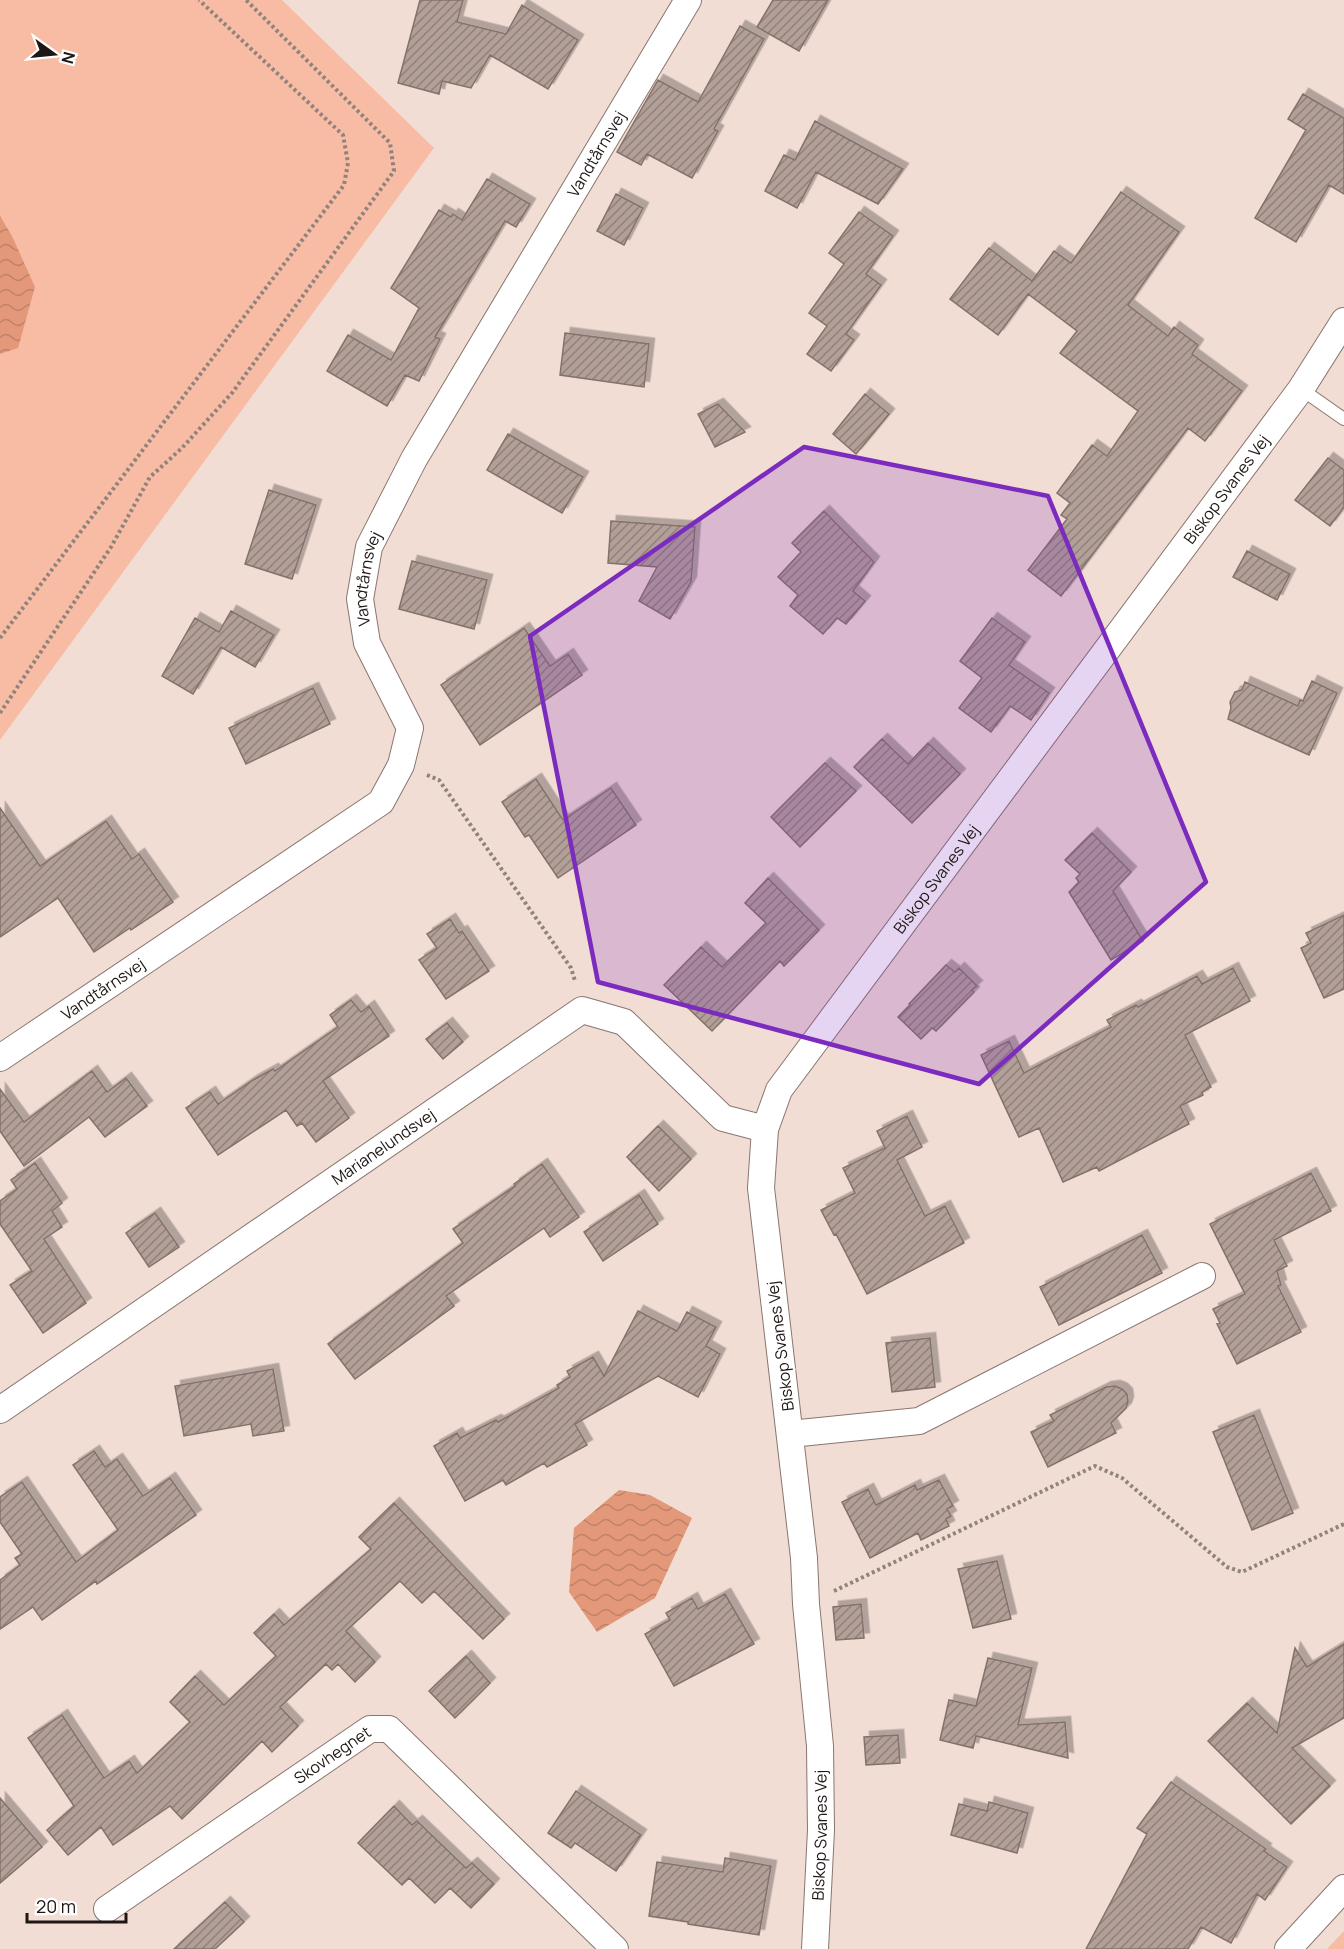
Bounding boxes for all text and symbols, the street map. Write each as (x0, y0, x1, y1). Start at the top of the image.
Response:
north arrow (24, 24, 84, 84)
text: N (56, 49, 81, 66)
street label: Vandtårnsvej (562, 107, 630, 201)
street label: Biskop Svanes Vej (1178, 430, 1274, 548)
street label: Vandtårnsvej (349, 527, 386, 628)
street label: Biskop Svanes Vej (888, 820, 984, 938)
street label: Vandtårnsvej (57, 953, 149, 1025)
street label: Marianelundsvej (327, 1103, 439, 1190)
street label: Biskop Svanes Vej (761, 1280, 799, 1412)
street label: Skovhegnet (290, 1721, 375, 1789)
street label: Biskop Svanes Vej (806, 1770, 832, 1901)
scale bar (27, 1886, 126, 1924)
text: 20 m (36, 1894, 76, 1918)

